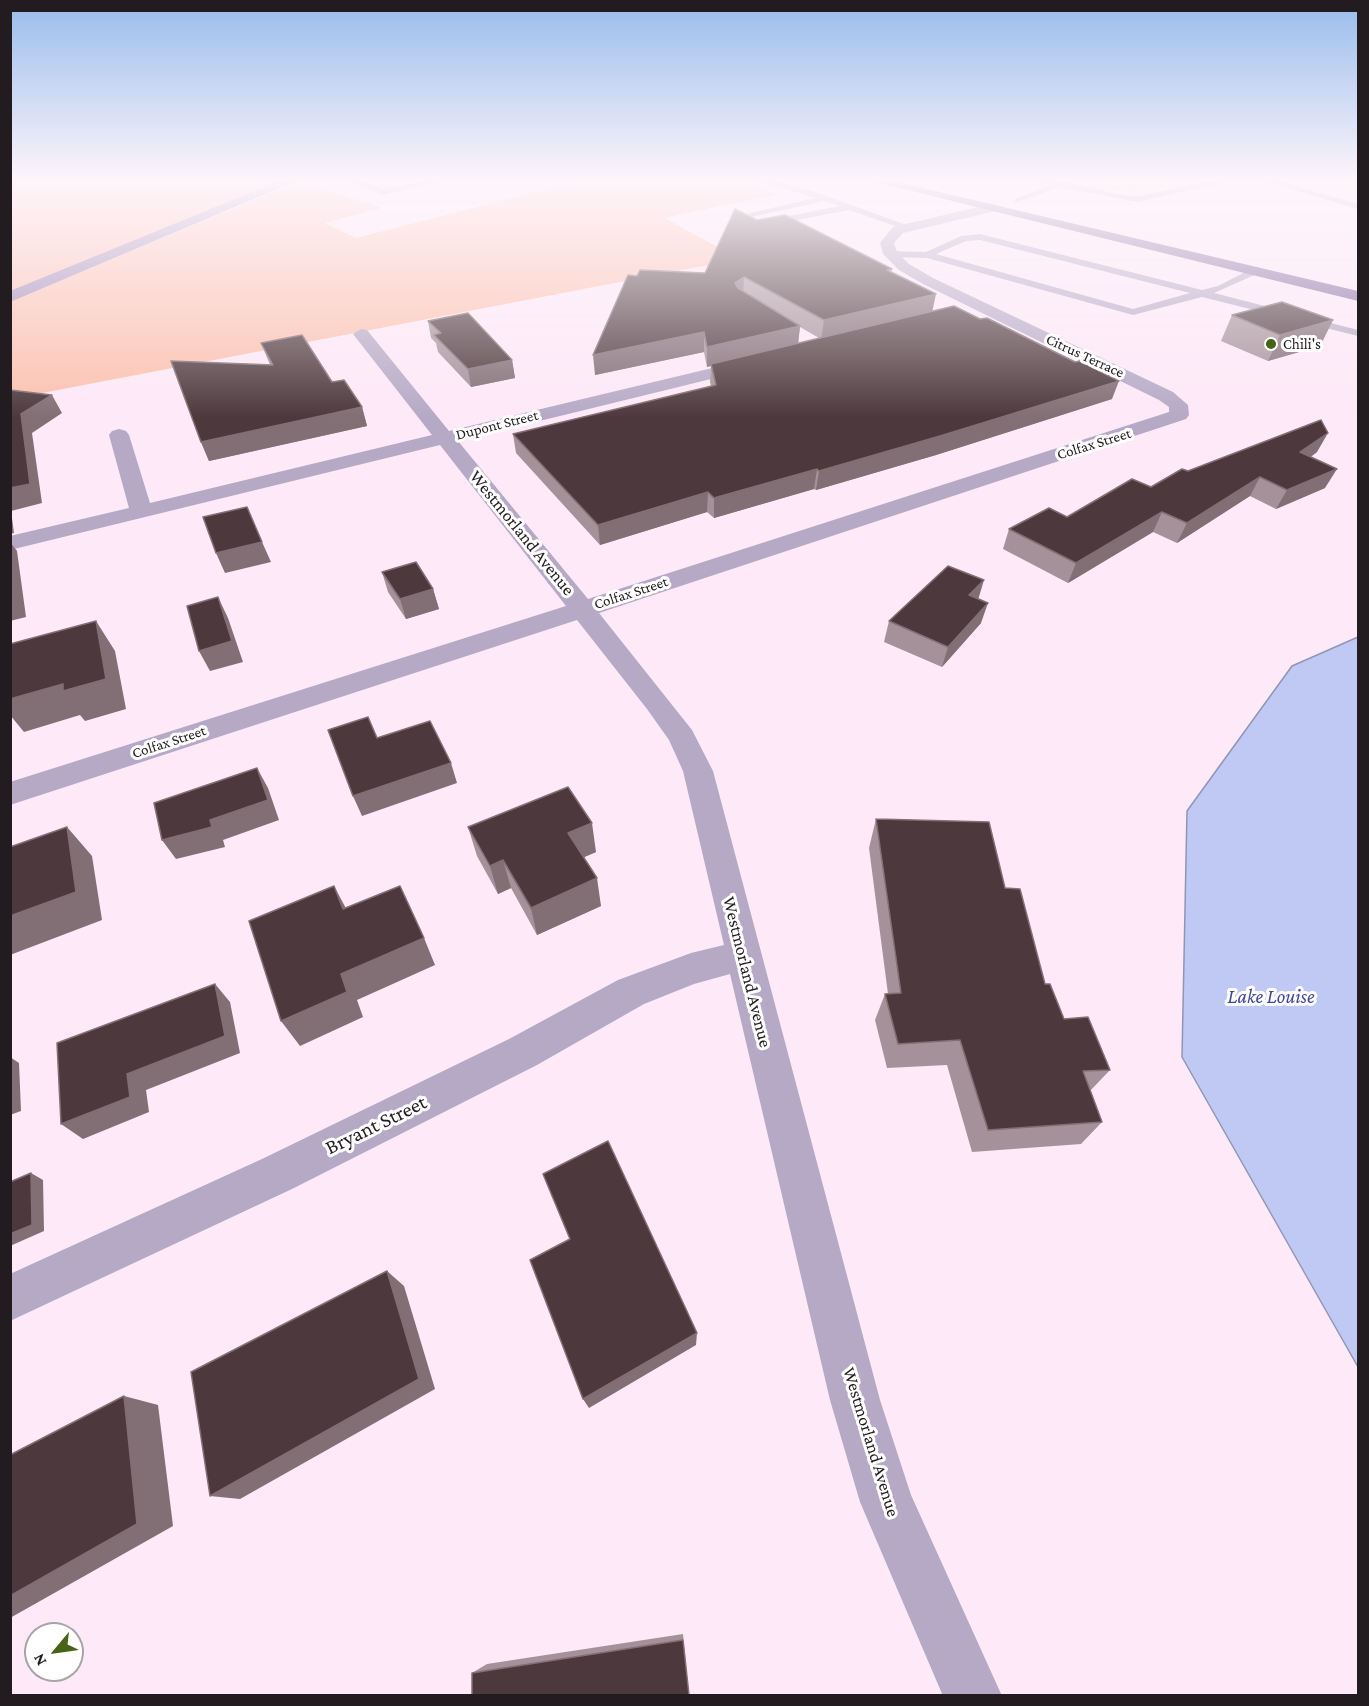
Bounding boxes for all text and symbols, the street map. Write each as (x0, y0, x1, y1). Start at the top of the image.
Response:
street label: Citrus Terrace (1043, 330, 1127, 382)
place label: Chili's (1283, 335, 1321, 353)
marker: Chili's (1264, 337, 1278, 351)
street label: Dupont Street (454, 406, 540, 444)
street label: Colfax Street (1055, 424, 1133, 464)
street label: Westmorland Avenue (465, 466, 579, 600)
street label: Colfax Street (592, 573, 670, 613)
street label: Colfax Street (130, 722, 208, 762)
street label: Westmorland Avenue (718, 894, 776, 1050)
water label: Lake Louise (1228, 985, 1314, 1009)
street label: Bryant Street (321, 1090, 431, 1160)
street label: Westmorland Avenue (838, 1365, 904, 1519)
north arrow (24, 1622, 84, 1682)
text: N (29, 1651, 50, 1669)

